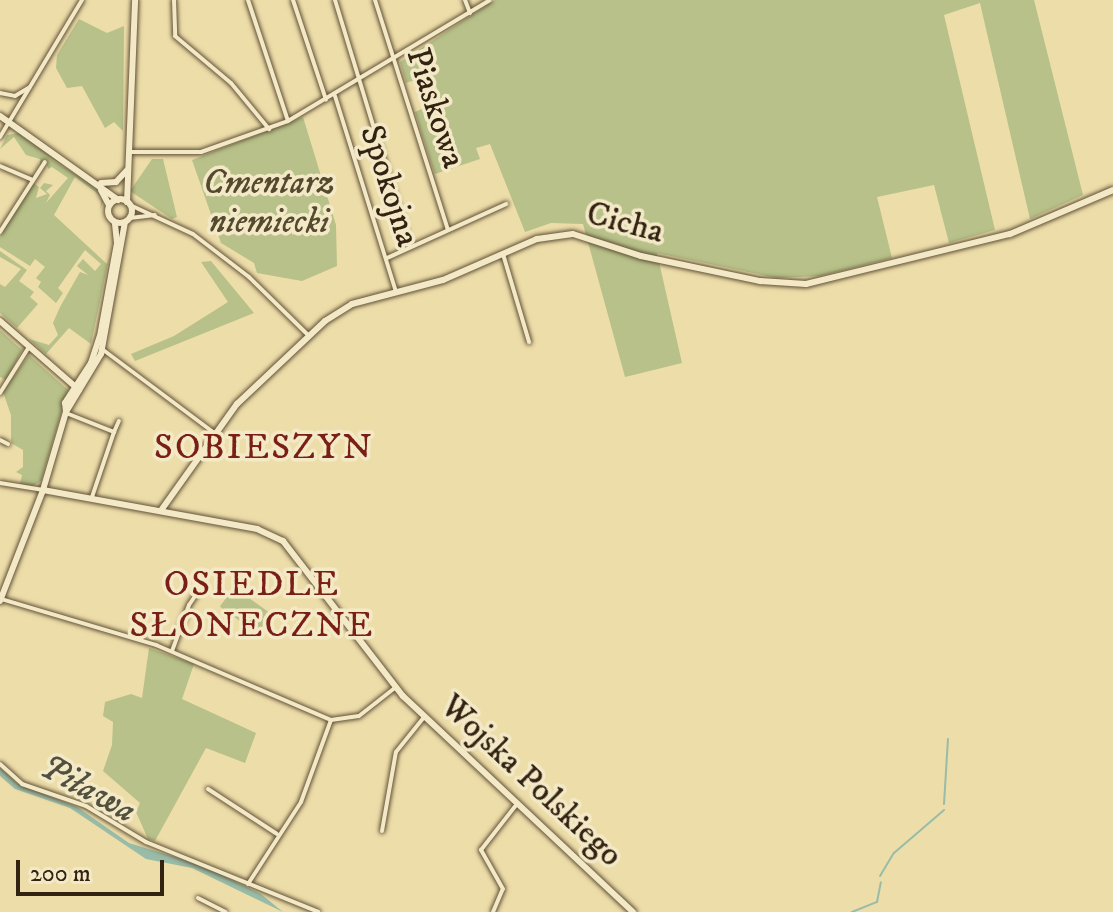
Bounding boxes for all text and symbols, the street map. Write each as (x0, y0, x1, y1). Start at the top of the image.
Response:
street label: Piaskowa (397, 43, 473, 173)
street label: Spokojna (350, 120, 428, 252)
park label: Cmentarz niemiecki (203, 163, 335, 242)
street label: Cicha (582, 193, 668, 253)
district label: SOBIESZYN (154, 426, 374, 470)
district label: OSIEDLE SŁONECZNE (129, 562, 375, 647)
street label: Wojska Polskiego (432, 686, 630, 876)
water label: Piława (32, 745, 144, 833)
scale bar (20, 844, 168, 894)
text: 200 m (30, 859, 91, 889)

